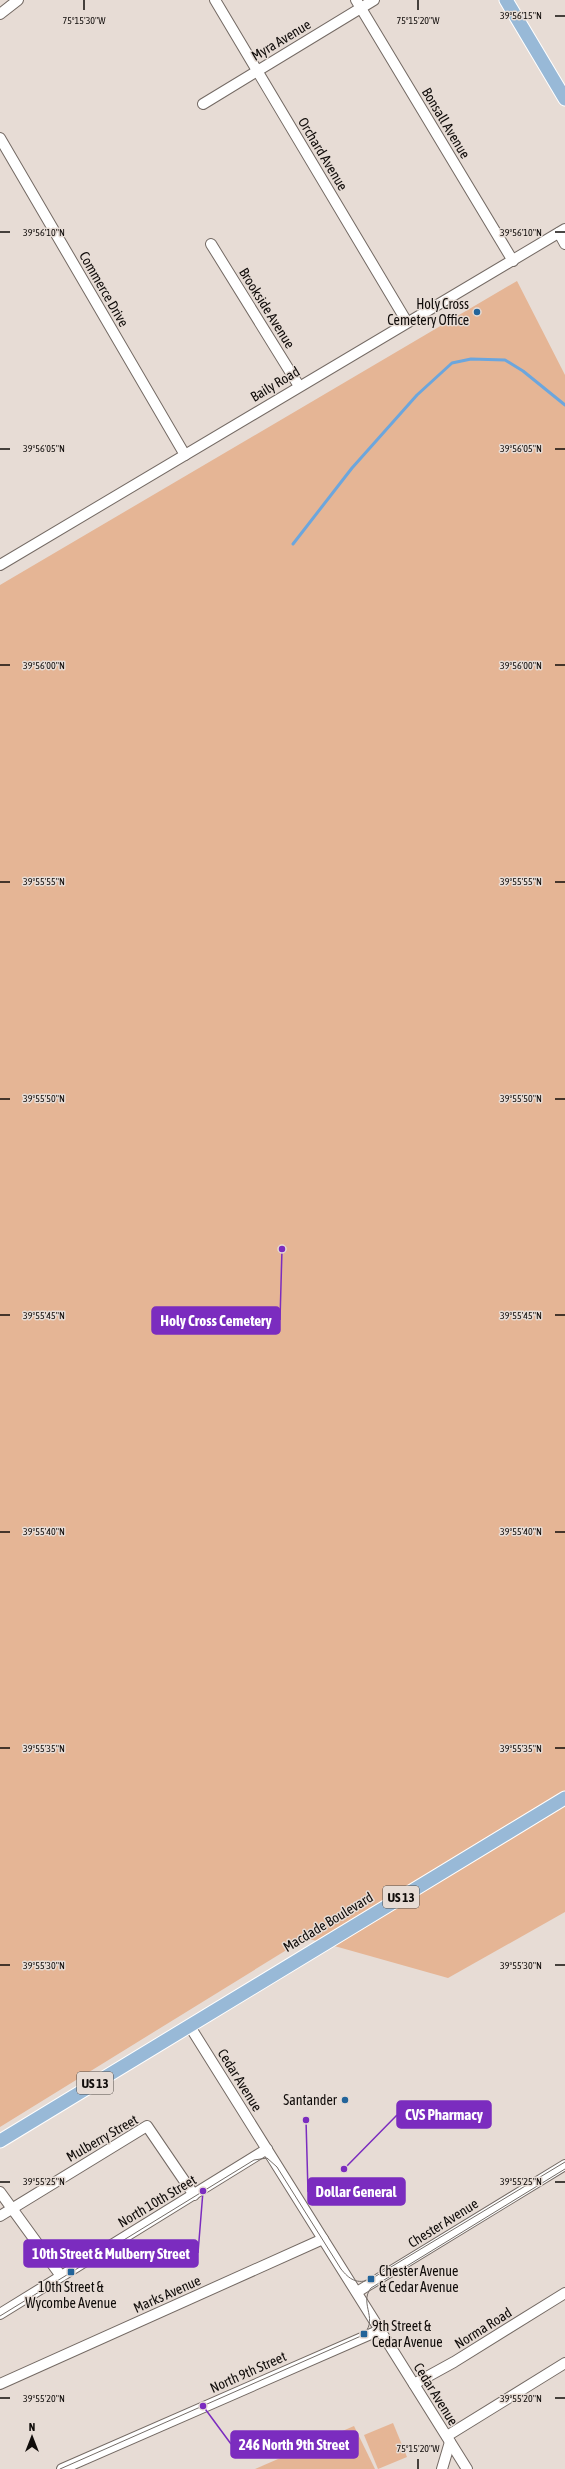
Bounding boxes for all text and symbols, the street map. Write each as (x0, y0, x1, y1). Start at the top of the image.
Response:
text: 39°56'15"N (500, 10, 542, 21)
text: 75°15'30"W (62, 15, 106, 26)
text: 75°15'20"W (396, 15, 440, 26)
street label: Myra Avenue (249, 16, 313, 64)
street label: Bonsall Avenue (419, 85, 473, 161)
street label: Orchard Avenue (295, 115, 351, 193)
text: 39°56'10"N (23, 227, 65, 238)
text: 39°56'10"N (500, 227, 542, 238)
street label: Commerce Drive (76, 249, 132, 329)
street label: Brookside Avenue (236, 265, 298, 351)
place label: Holy Cross Cemetery Office (387, 296, 469, 328)
marker: Holy Cross Cemetery Office (472, 307, 482, 317)
street label: Baily Road (248, 363, 302, 405)
text: 39°56'05"N (23, 443, 65, 454)
text: 39°56'05"N (500, 443, 542, 454)
text: 39°56'00"N (23, 660, 65, 671)
text: 39°56'00"N (500, 660, 542, 671)
text: 39°55'55"N (23, 876, 65, 887)
text: 39°55'55"N (500, 876, 542, 887)
text: 39°55'50"N (23, 1093, 65, 1104)
text: 39°55'50"N (500, 1093, 542, 1104)
callout: Holy Cross Cemetery (152, 1307, 280, 1334)
text: 39°55'45"N (23, 1310, 65, 1321)
text: 39°55'45"N (500, 1310, 542, 1321)
text: Holy Cross Cemetery (160, 1312, 273, 1329)
text: 39°55'40"N (23, 1526, 65, 1537)
text: 39°55'40"N (500, 1526, 542, 1537)
text: 39°55'35"N (23, 1743, 65, 1754)
text: 39°55'35"N (500, 1743, 542, 1754)
road number: US 13 (383, 1886, 419, 1908)
street label: Macdade Boulevard (280, 1889, 376, 1955)
text: 39°55'30"N (23, 1960, 65, 1971)
text: 39°55'30"N (500, 1960, 542, 1971)
street label: Cedar Avenue (215, 2046, 265, 2114)
road number: US 13 (77, 2072, 113, 2094)
place label: Santander (283, 2092, 338, 2108)
marker: Santander (340, 2095, 350, 2105)
callout: CVS Pharmacy (397, 2101, 491, 2128)
text: CVS Pharmacy (405, 2106, 484, 2123)
street label: Mulberry Street (64, 2111, 140, 2165)
street label: North 10th Street (115, 2171, 199, 2231)
text: 39°55'25"N (23, 2176, 65, 2187)
text: 39°55'25"N (500, 2176, 542, 2187)
callout: Dollar General (308, 2178, 405, 2205)
text: Dollar General (316, 2183, 397, 2200)
street label: Chester Avenue (405, 2195, 481, 2251)
callout: 10th Street & Mulberry Street (24, 2240, 198, 2267)
text: 10th Street & Mulberry Street (32, 2245, 191, 2262)
place label: Chester Avenue & Cedar Avenue (379, 2263, 459, 2295)
marker: 10th Street & Wycombe Avenue (66, 2267, 76, 2277)
street label: Marks Avenue (131, 2272, 203, 2316)
marker: Chester Avenue & Cedar Avenue (366, 2274, 376, 2284)
place label: 10th Street & Wycombe Avenue (25, 2279, 117, 2311)
street label: Norma Road (452, 2304, 514, 2352)
place label: 9th Street & Cedar Avenue (372, 2318, 443, 2350)
marker: 9th Street & Cedar Avenue (359, 2329, 369, 2339)
street label: North 9th Street (207, 2348, 289, 2396)
street label: Cedar Avenue (411, 2360, 461, 2428)
text: 39°55'20"N (23, 2393, 65, 2404)
text: 39°55'20"N (500, 2393, 542, 2404)
north arrow (12, 2417, 52, 2457)
text: N (29, 2421, 35, 2433)
callout: 246 North 9th Street (231, 2431, 358, 2458)
text: 246 North 9th Street (239, 2436, 350, 2453)
text: 75°15'20"W (396, 2443, 440, 2454)

